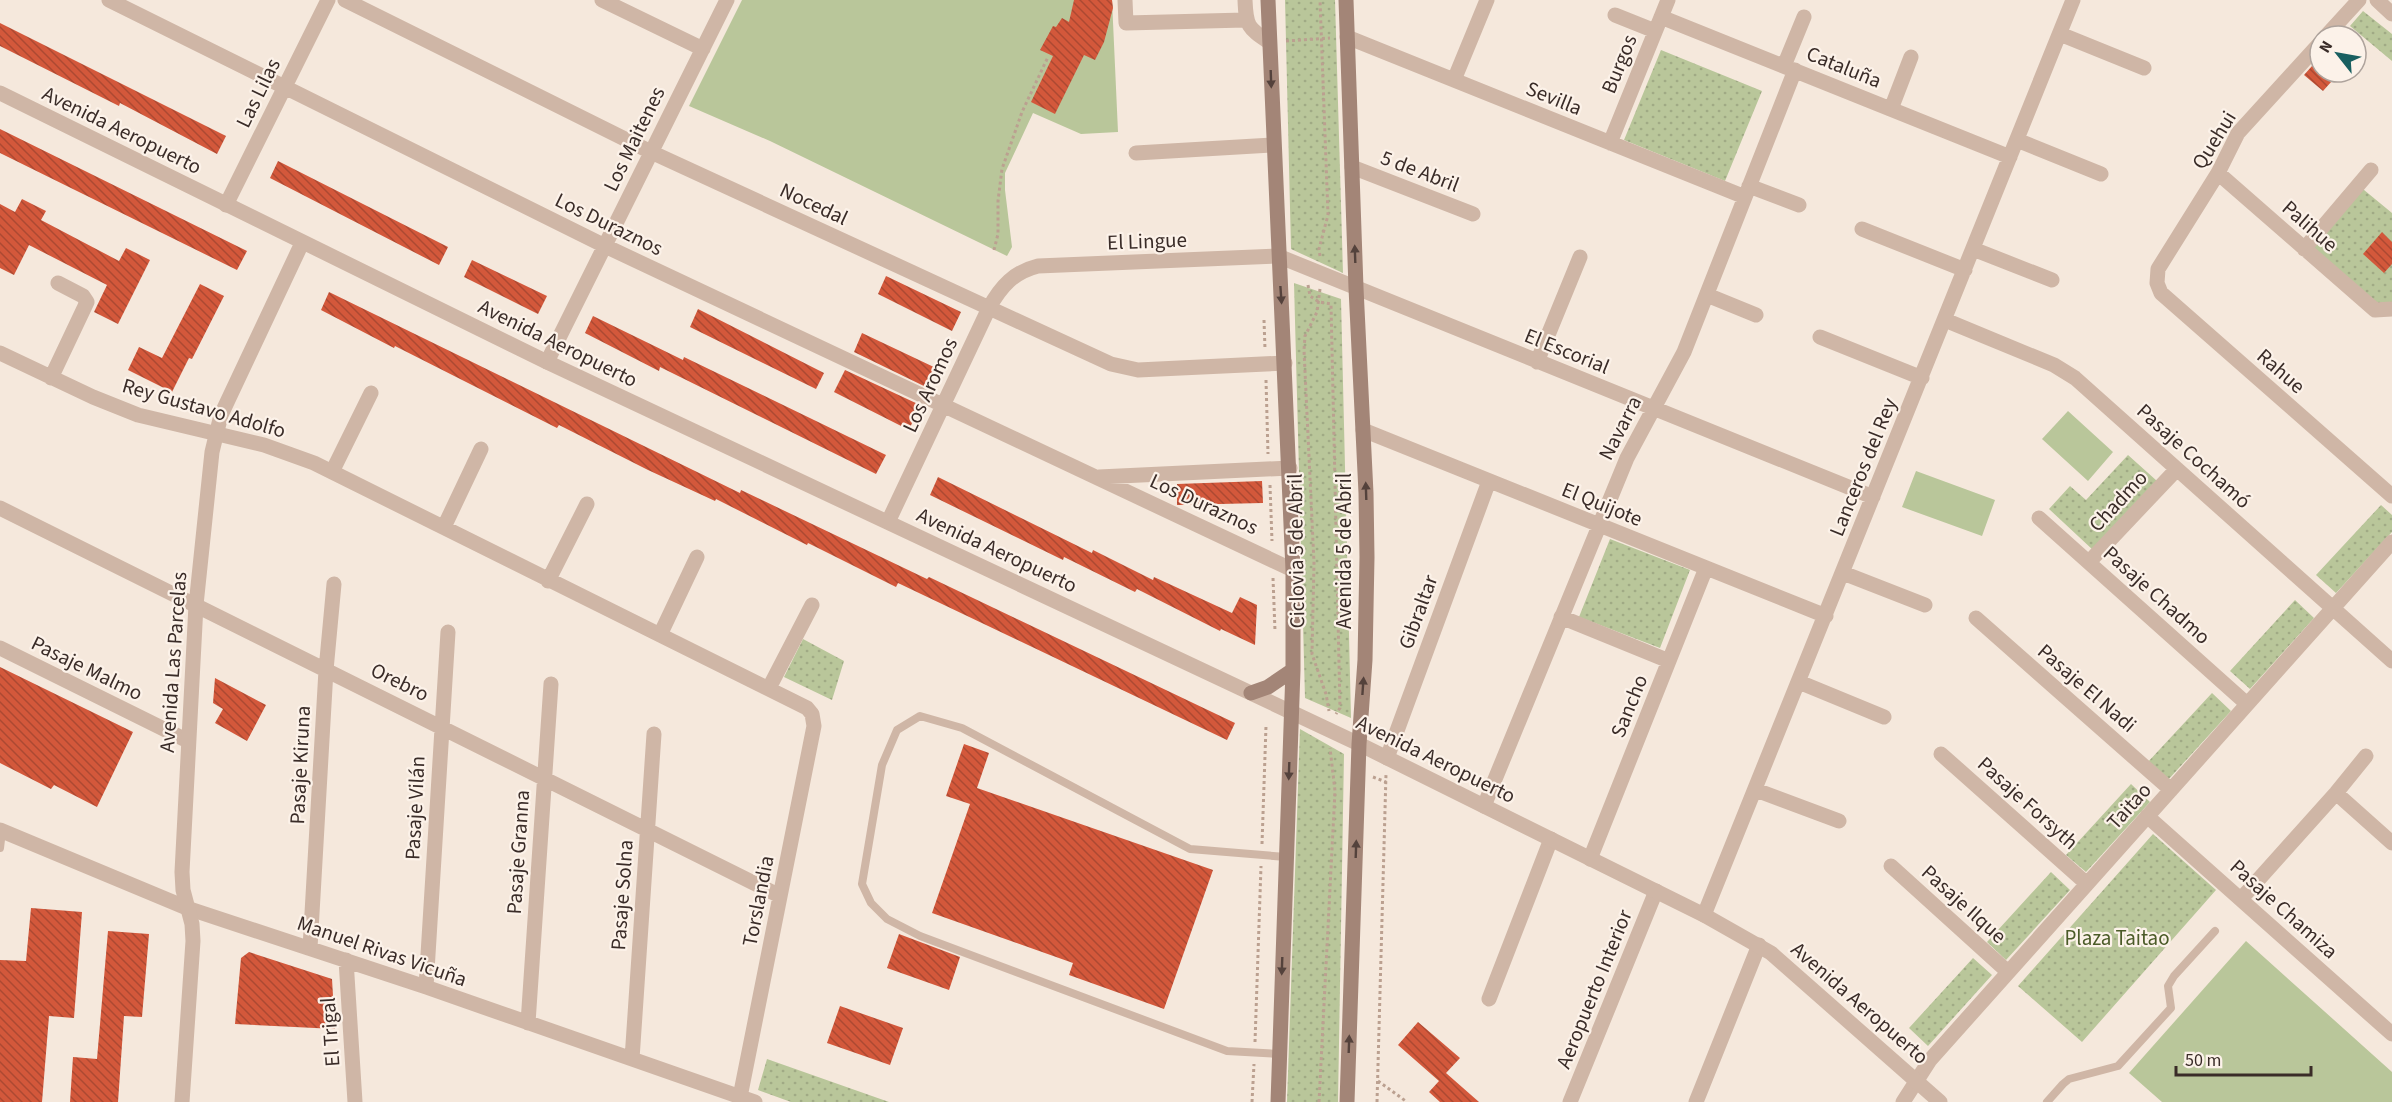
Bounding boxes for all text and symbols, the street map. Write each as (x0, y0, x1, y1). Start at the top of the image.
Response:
north arrow (2308, 24, 2368, 84)
street label: Burgos (1594, 30, 1644, 98)
text: N (2314, 37, 2338, 57)
street label: Cataluña (1802, 38, 1886, 96)
street label: Las Lilas (228, 53, 288, 133)
one-way arrow (1266, 70, 1275, 89)
street label: Sevilla (1521, 73, 1587, 123)
street label: Avenida Aeropuerto (37, 78, 207, 182)
street label: Los Maitenes (596, 81, 672, 196)
street label: Quehui (2184, 105, 2244, 175)
street label: 5 de Abril (1376, 142, 1464, 200)
street label: Nocedal (775, 175, 853, 233)
street label: Los Duraznos (550, 185, 668, 263)
street label: Palihue (2275, 193, 2345, 259)
street label: El Lingue (1107, 225, 1187, 257)
one-way arrow (1350, 245, 1359, 264)
one-way arrow (1276, 286, 1285, 305)
street label: Avenida Aeropuerto (473, 291, 643, 395)
street label: El Escorial (1520, 320, 1614, 382)
street label: Los Aromos (895, 332, 965, 437)
street label: Rahue (2250, 341, 2312, 401)
street label: Rey Gustavo Adolfo (119, 370, 289, 446)
street label: Navarra (1591, 391, 1649, 465)
street label: Lanceros del Rey (1822, 393, 1905, 541)
street label: Pasaje Cochamó (2130, 397, 2258, 515)
street label: Chadmo (2082, 464, 2154, 538)
street label: Los Duraznos (1145, 466, 1263, 542)
street label: Ciclovia 5 de Abril (1280, 473, 1312, 629)
street label: Avenida 5 de Abril (1329, 473, 1359, 629)
street label: El Quijote (1557, 474, 1647, 534)
one-way arrow (1361, 482, 1371, 501)
street label: Avenida Aeropuerto (912, 500, 1082, 600)
street label: Pasaje Chadmo (2097, 539, 2217, 651)
street label: Avenida Las Parcelas (152, 570, 194, 753)
street label: Gibraltar (1391, 570, 1446, 653)
street label: Pasaje Malmo (26, 628, 148, 708)
street label: Pasaje El Nadi (2031, 637, 2143, 739)
street label: Orebro (366, 655, 434, 709)
street label: Sancho (1603, 670, 1655, 742)
one-way arrow (1359, 676, 1368, 695)
street label: Pasaje Kiruna (282, 705, 318, 825)
street label: Avenida Aeropuerto (1351, 707, 1521, 811)
street label: Pasaje Forsyth (1971, 750, 2085, 856)
street label: Pasaje Vilán (397, 755, 433, 861)
one-way arrow (1285, 761, 1294, 780)
street label: Taitao (2100, 776, 2158, 836)
street label: Pasaje Granna (499, 789, 537, 915)
street label: Pasaje Solna (603, 839, 641, 951)
one-way arrow (1351, 839, 1360, 858)
street label: Pasaje Chamiza (2223, 852, 2345, 966)
street label: Torslandia (734, 853, 782, 949)
street label: Pasaje Ilque (1915, 858, 2013, 950)
street label: Aeropuerto Interior (1548, 904, 1640, 1073)
street label: Manuel Rivas Vicuña (293, 908, 471, 994)
park label: Plaza Taitao (2064, 923, 2170, 953)
street label: Avenida Aeropuerto (1785, 935, 1935, 1071)
one-way arrow (1277, 956, 1287, 975)
street label: El Trigal (313, 996, 347, 1068)
one-way arrow (1344, 1034, 1353, 1053)
scale bar (2176, 1039, 2311, 1077)
text: 50 m (2185, 1048, 2221, 1073)

